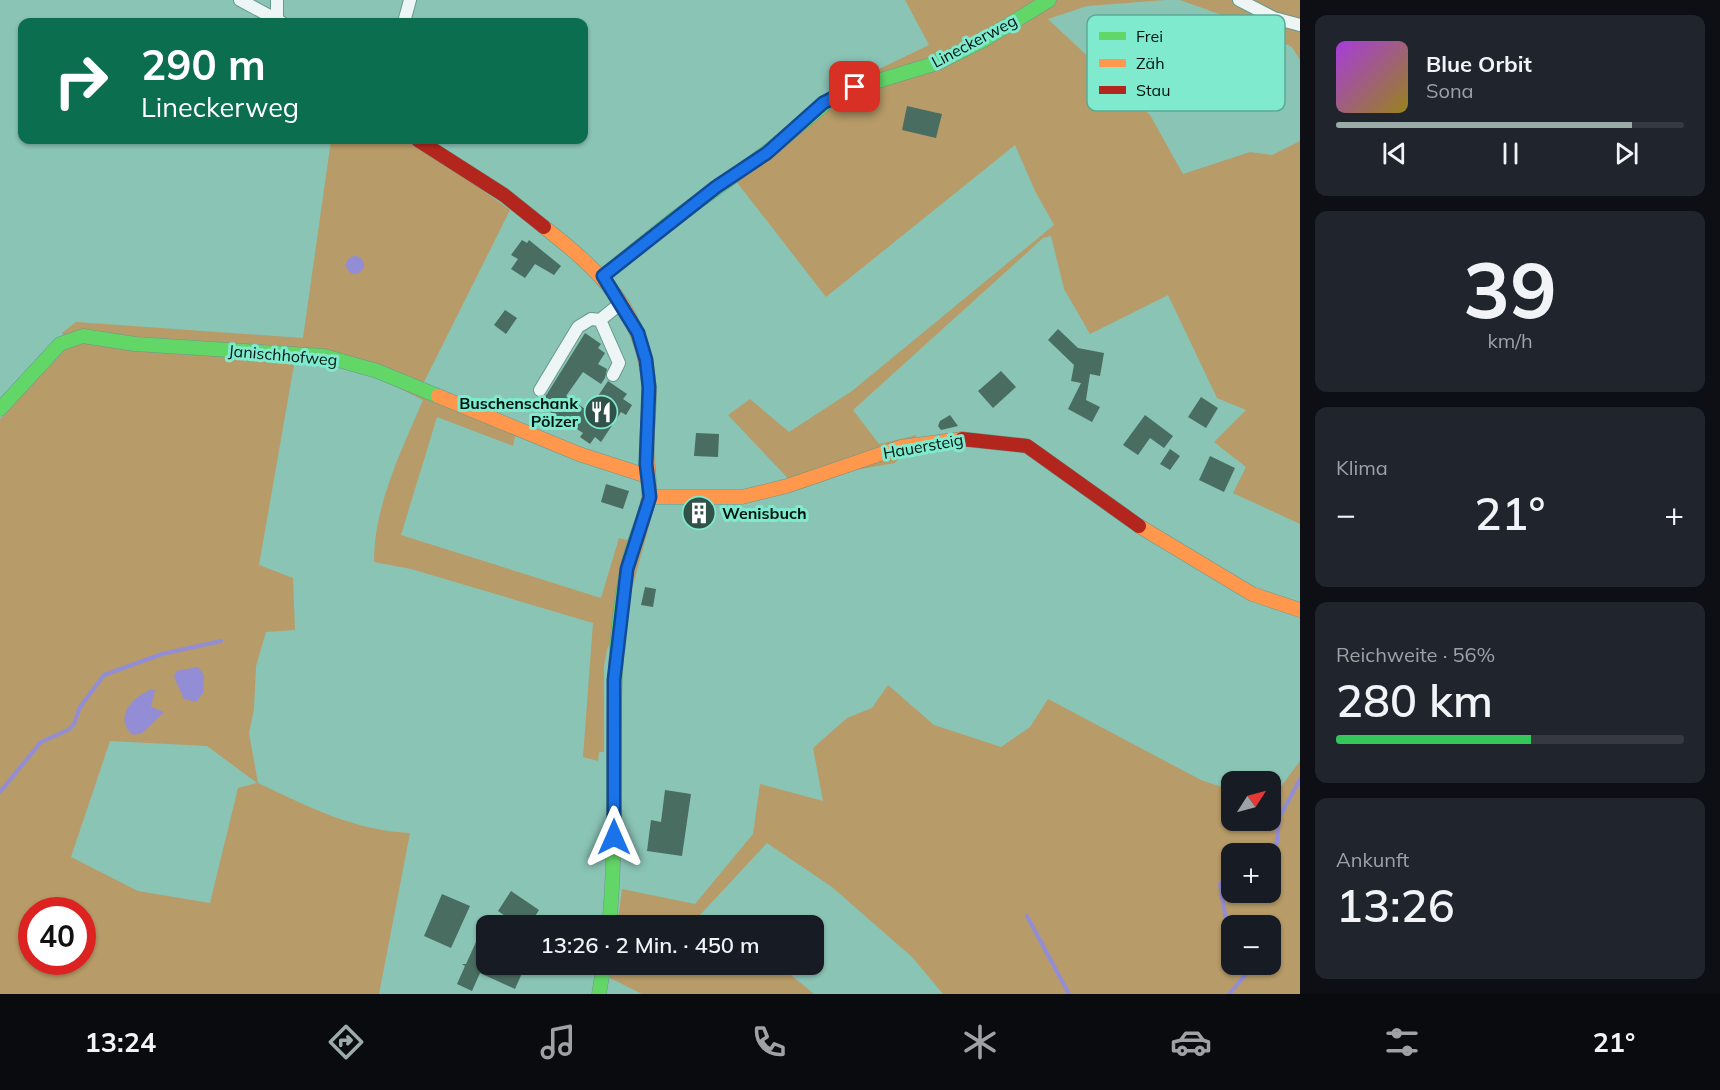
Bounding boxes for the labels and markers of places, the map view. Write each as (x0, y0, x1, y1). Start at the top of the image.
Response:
pin (829, 61, 880, 112)
place label: Buschenschank Pölzer (459, 393, 579, 431)
restaurant icon: Buschenschank Pölzer (583, 394, 619, 430)
building icon: Wenisbuch (681, 495, 717, 531)
place label: Wenisbuch (722, 503, 807, 523)

